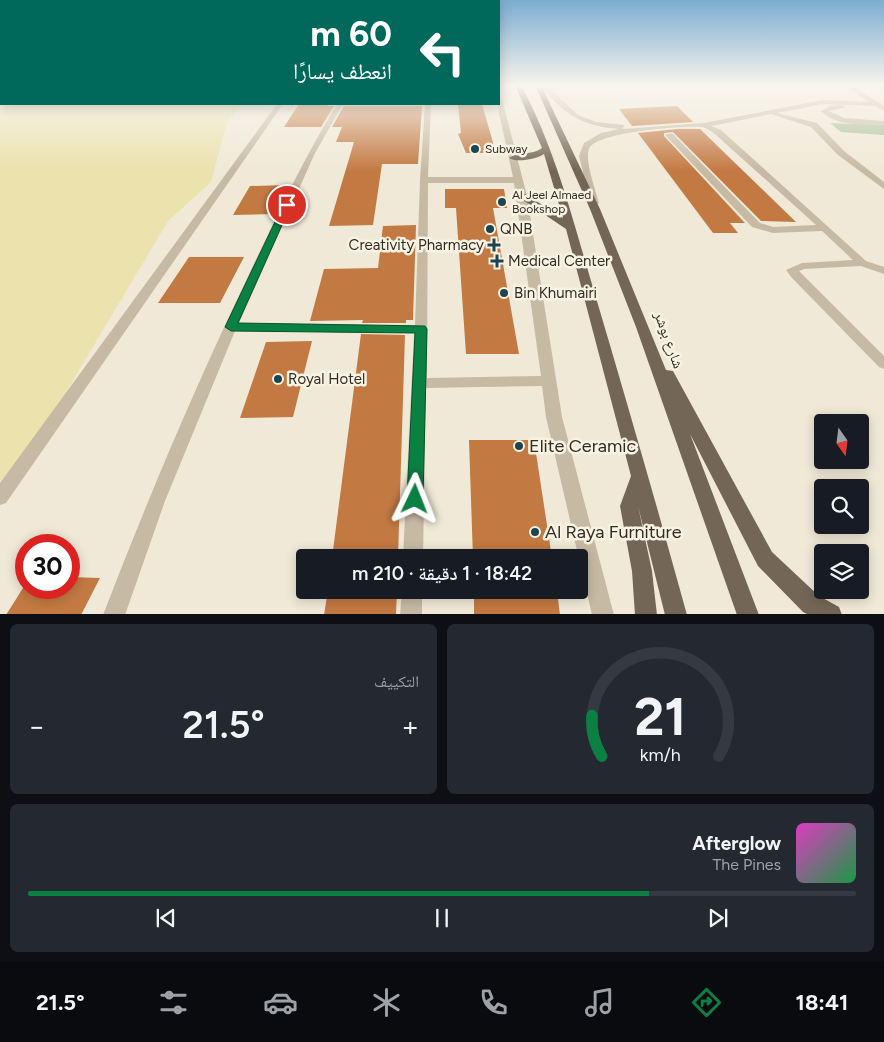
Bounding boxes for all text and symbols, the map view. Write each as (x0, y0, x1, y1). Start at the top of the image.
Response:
text: 60 m (310, 13, 392, 55)
icon: left (410, 20, 475, 85)
text: انعطف يسارًا (293, 58, 392, 85)
place label: Subway (485, 142, 528, 156)
marker: Subway (469, 143, 481, 155)
pin (266, 184, 308, 226)
place label: Al Jeel Almaed Bookshop (512, 188, 591, 216)
icon: arrive (273, 191, 301, 219)
marker: Al Jeel Almaed Bookshop (496, 196, 508, 208)
place label: QNB (500, 220, 532, 238)
marker: QNB (484, 223, 496, 235)
place label: Creativity Pharmacy (349, 236, 484, 254)
marker: Creativity Pharmacy (488, 239, 500, 251)
place label: Medical Center (508, 252, 610, 270)
marker: Medical Center (490, 254, 504, 268)
place label: Bin Khumairi (514, 284, 597, 302)
marker: Bin Khumairi (498, 287, 510, 299)
street label: شارع بوشر (649, 308, 688, 371)
place label: Royal Hotel (288, 370, 365, 388)
marker: Royal Hotel (272, 373, 284, 385)
north arrow (814, 414, 869, 469)
map controls (814, 414, 869, 599)
place label: Elite Ceramic (529, 435, 636, 457)
marker: Elite Ceramic (513, 440, 525, 452)
position arrow (388, 472, 440, 524)
button: search (814, 479, 869, 534)
place label: Al Raya Furniture (545, 521, 682, 543)
marker: Al Raya Furniture (529, 526, 541, 538)
speed limit sign: 30 (15, 534, 80, 599)
button: layers (814, 544, 869, 599)
text: 18:42 · 1 دقيقة · 210 m (352, 562, 532, 585)
text: التكييف (374, 672, 419, 691)
text: 21 (634, 686, 687, 748)
text: 21.5° (182, 702, 265, 748)
text: − (28, 709, 45, 743)
text: + (402, 709, 419, 743)
text: km/h (640, 744, 681, 765)
text: Afterglow (692, 832, 781, 855)
text: The Pines (712, 855, 781, 874)
icon: previous (152, 904, 180, 932)
icon: pause (428, 904, 456, 932)
icon: next (704, 904, 732, 932)
icon: filters (156, 985, 191, 1020)
icon: car (263, 985, 298, 1020)
icon: climate (369, 985, 404, 1020)
icon: phone (476, 985, 511, 1020)
icon: music (582, 985, 617, 1020)
icon: directions (689, 985, 724, 1020)
text: 21.5° (36, 989, 84, 1016)
text: 18:41 (796, 989, 848, 1016)

